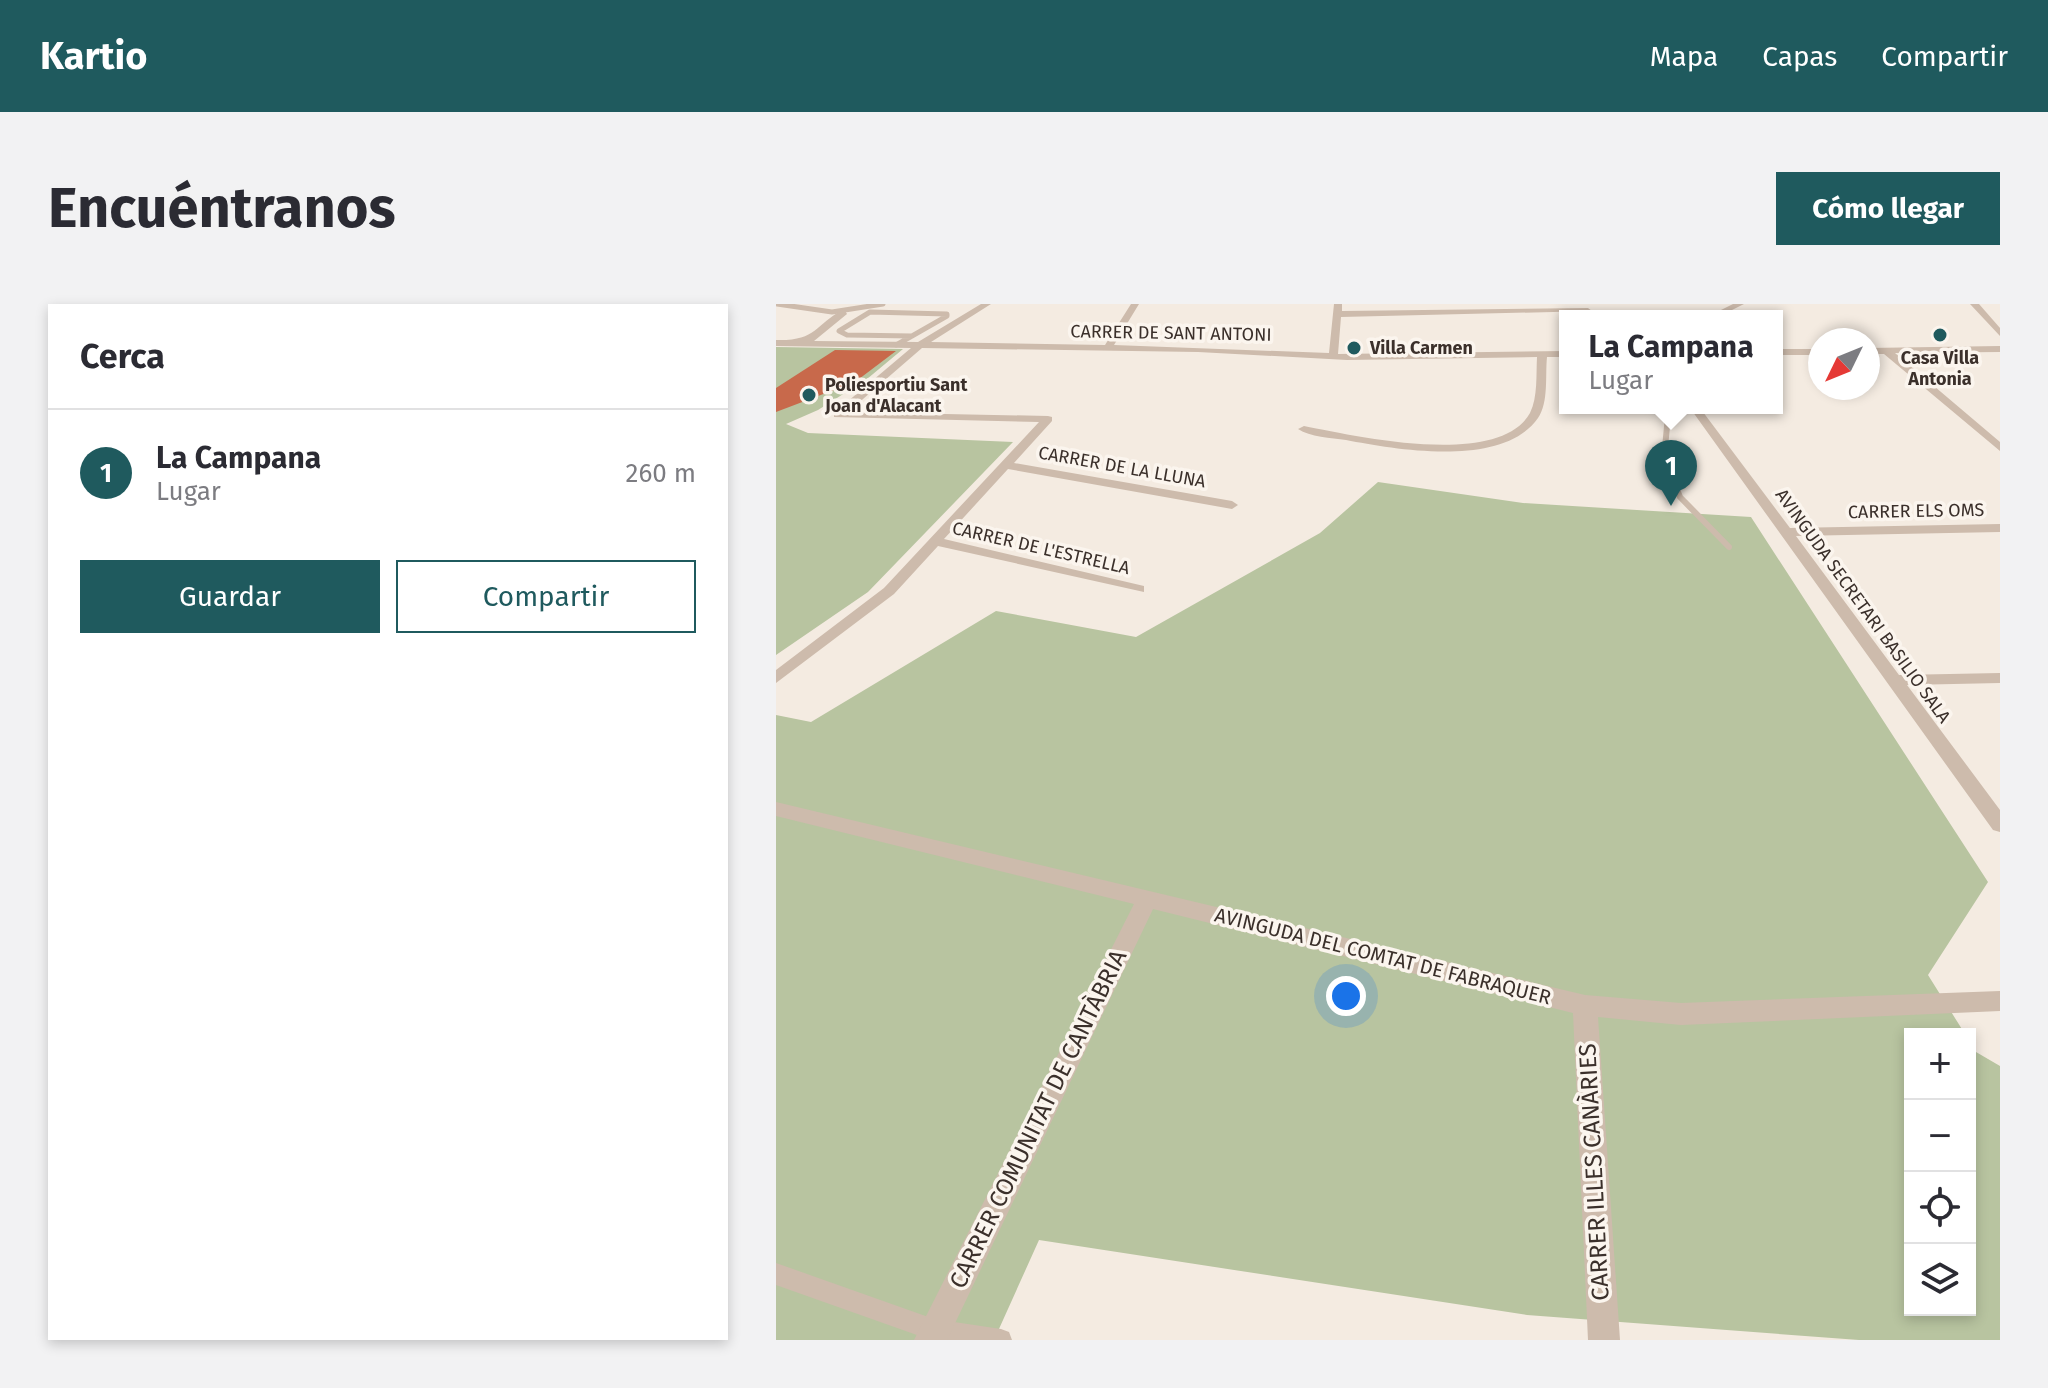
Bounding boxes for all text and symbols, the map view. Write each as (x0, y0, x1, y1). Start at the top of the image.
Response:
text: Kartio (40, 33, 147, 79)
text: Mapa (1650, 40, 1718, 73)
text: Capas (1762, 40, 1837, 73)
text: Compartir (1881, 40, 2008, 73)
button: Cómo llegar (1776, 172, 2000, 245)
text: Encuéntranos (48, 175, 396, 242)
popup (1559, 310, 1783, 414)
street label: CARRER DE SANT ANTONI (1070, 320, 1272, 346)
marker: Casa Villa Antonia (1931, 326, 1949, 344)
north arrow (1808, 328, 1880, 400)
text: La Campana (1588, 329, 1754, 365)
text: Cerca (80, 336, 165, 377)
place label: Villa Carmen (1369, 337, 1473, 359)
marker: Villa Carmen (1345, 339, 1363, 357)
place label: Casa Villa Antonia (1901, 347, 1979, 390)
text: Lugar (1588, 365, 1653, 396)
place label: Poliesportiu Sant Joan d'Alacant (824, 374, 968, 417)
marker: Poliesportiu Sant Joan d'Alacant (800, 386, 818, 404)
text: La Campana (156, 440, 321, 476)
pin: 1 (1645, 440, 1697, 506)
street label: CARRER DE LA LLUNA (1037, 441, 1208, 493)
text: 1 (100, 458, 112, 489)
text: 260 m (626, 458, 696, 489)
text: Lugar (156, 476, 221, 507)
street label: AVINGUDA SECRETARI BASILIO SALA (1771, 485, 1956, 728)
street label: CARRER ELS OMS (1848, 499, 1984, 523)
street label: CARRER DE L'ESTRELLA (950, 517, 1133, 579)
button: Guardar (80, 560, 380, 633)
button: Compartir (396, 560, 696, 633)
street label: AVINGUDA DEL COMTAT DE FABRAQUER (1212, 903, 1554, 1009)
street label: CARRER COMUNITAT DE CANTÀBRIA (943, 945, 1132, 1293)
your location (1326, 976, 1366, 1016)
map controls (1904, 1028, 1976, 1316)
button: + (1904, 1028, 1976, 1100)
street label: CARRER ILLES CANÀRIES (1572, 1043, 1615, 1301)
button: − (1904, 1100, 1976, 1172)
button: locate (1904, 1172, 1976, 1244)
button: layers (1904, 1244, 1976, 1316)

